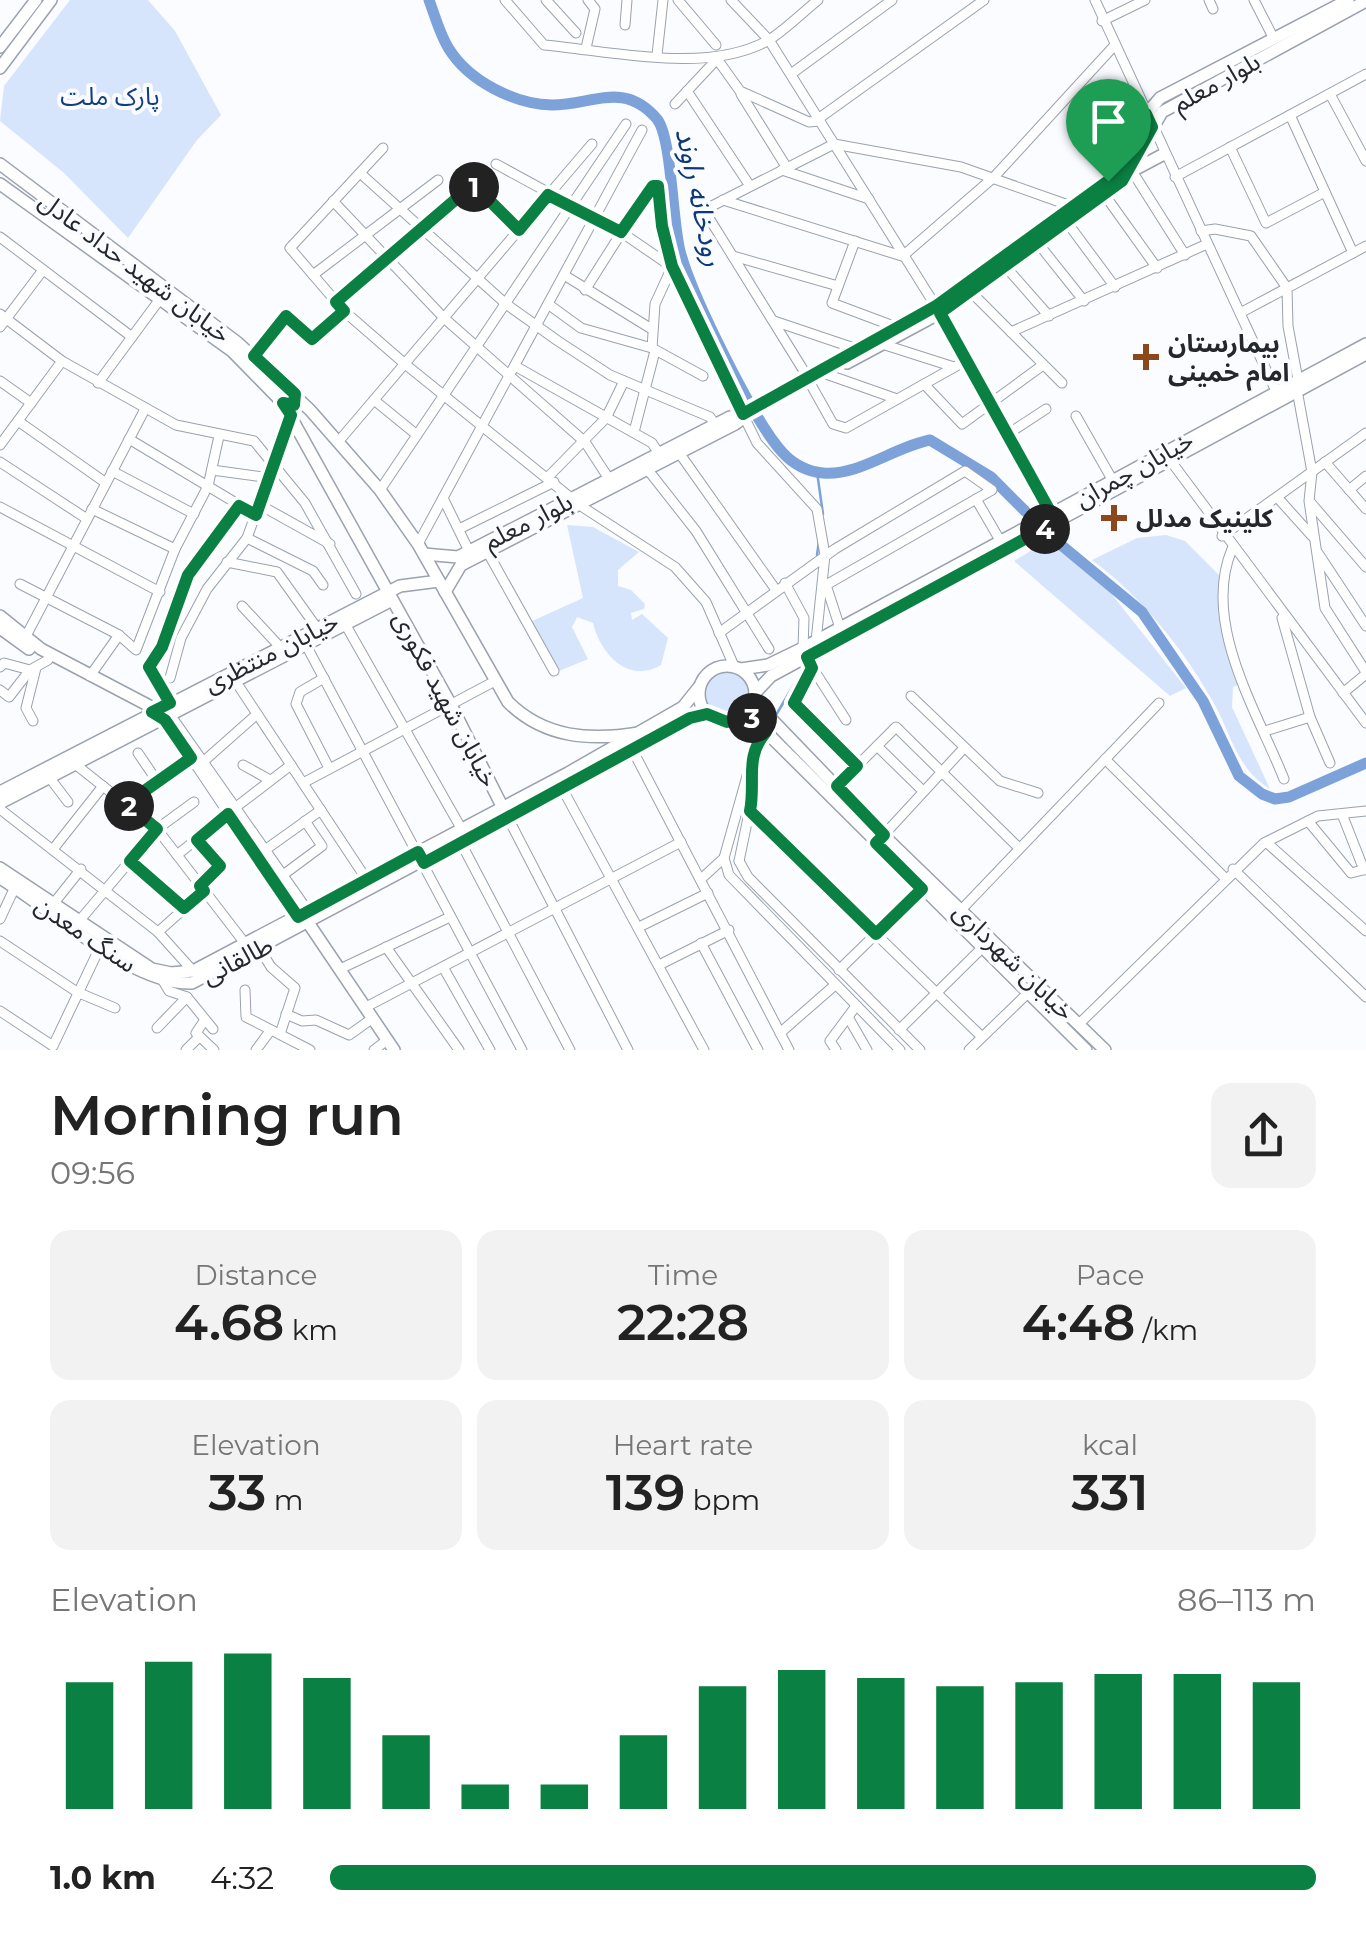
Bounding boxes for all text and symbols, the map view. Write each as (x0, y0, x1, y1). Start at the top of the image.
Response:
street label: بلوار معلم (1167, 46, 1267, 123)
pin (1066, 79, 1151, 182)
park label: پارک ملت (60, 81, 160, 112)
icon: arrive (1081, 94, 1136, 149)
water label: رودخانه راوند (669, 125, 731, 269)
pin: 1 (449, 162, 499, 212)
text: 1 (469, 170, 479, 204)
street label: خیابان شهید حداد عادل (33, 185, 237, 349)
place label: بیمارستان امام خمینی (1168, 328, 1289, 391)
marker: بیمارستان امام خمینی (1133, 344, 1159, 370)
street label: خیابان چمران (1070, 424, 1199, 515)
street label: بلوار معلم (479, 486, 580, 560)
place label: کلینیک مدلل (1136, 503, 1274, 533)
pin: 4 (1020, 504, 1070, 554)
marker: کلینیک مدلل (1101, 505, 1127, 531)
text: 4 (1035, 512, 1055, 546)
street label: خیابان منتظری (199, 605, 343, 699)
street label: خیابان شهید فکوری (387, 606, 505, 792)
pin: 3 (727, 693, 777, 743)
text: 3 (744, 701, 760, 735)
pin: 2 (104, 781, 154, 831)
text: 2 (121, 789, 137, 823)
street label: سنگ معدن (30, 889, 142, 979)
street label: خیابان شهرداری (947, 896, 1081, 1026)
street label: طالقانی (197, 930, 277, 990)
text: Morning run (50, 1082, 404, 1149)
button: share (1211, 1083, 1316, 1188)
text: 09:56 (50, 1153, 135, 1192)
text: Distance (194, 1258, 318, 1292)
text: Time (648, 1258, 718, 1292)
text: Pace (1076, 1258, 1144, 1292)
text: 4.68 (174, 1292, 284, 1353)
text: 22:28 (617, 1292, 749, 1353)
text: 4:48 (1022, 1292, 1135, 1353)
text: km (284, 1313, 338, 1347)
text: /km (1135, 1313, 1198, 1347)
text: Elevation (191, 1428, 321, 1462)
text: Heart rate (613, 1428, 753, 1462)
text: kcal (1082, 1428, 1138, 1462)
text: 33 (209, 1462, 266, 1523)
text: 139 (606, 1462, 685, 1523)
text: 331 (1072, 1462, 1149, 1523)
text: m (266, 1483, 304, 1517)
text: bpm (685, 1483, 760, 1517)
text: Elevation (50, 1580, 198, 1619)
text: 86–113 m (1177, 1580, 1316, 1619)
text: 1.0 km (50, 1858, 156, 1897)
text: 4:32 (210, 1858, 274, 1897)

